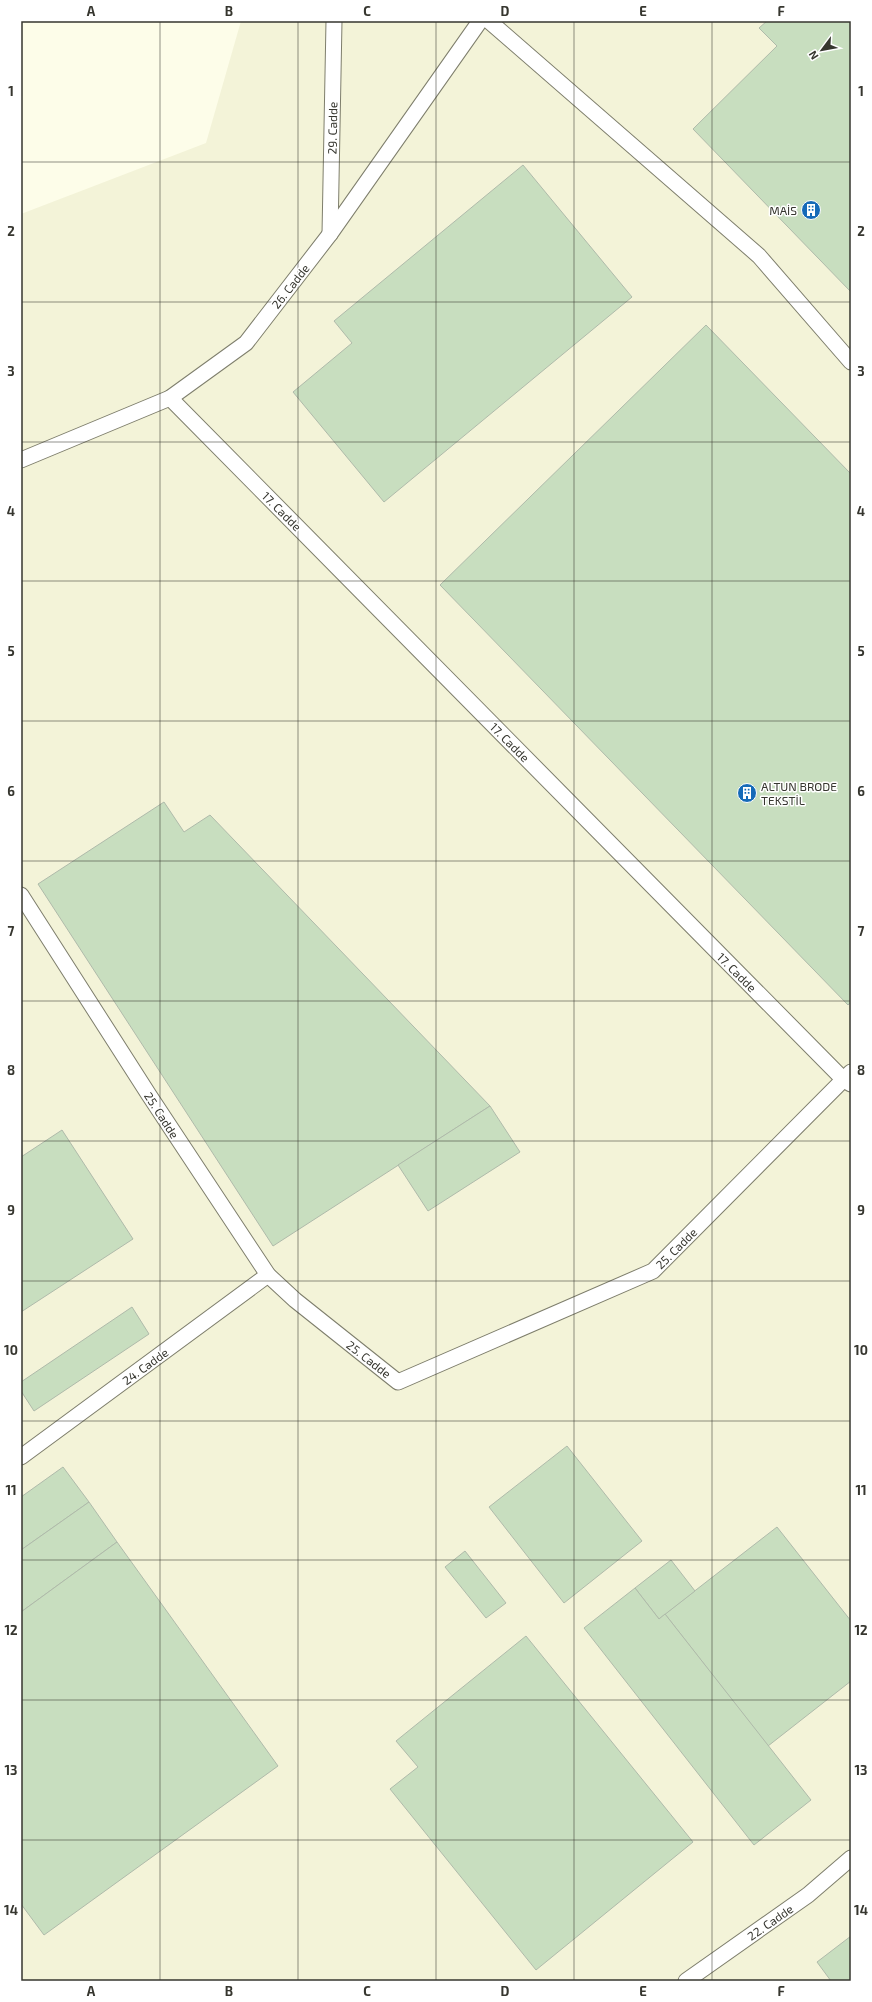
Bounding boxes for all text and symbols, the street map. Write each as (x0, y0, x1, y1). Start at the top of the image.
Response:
text: A (87, 3, 96, 19)
text: B (225, 3, 233, 19)
text: C (363, 3, 371, 19)
text: D (501, 3, 510, 19)
text: E (639, 3, 647, 19)
text: F (777, 3, 785, 19)
north arrow (802, 30, 842, 70)
text: N (805, 49, 821, 62)
text: 1 (8, 83, 14, 99)
text: 1 (858, 83, 864, 99)
street label: 29. Cadde (325, 102, 339, 154)
building icon: MAİS (800, 199, 822, 221)
place label: MAİS (769, 203, 797, 217)
text: 2 (7, 223, 15, 239)
text: 2 (857, 223, 865, 239)
street label: 26. Cadde (268, 261, 312, 311)
text: 3 (7, 363, 15, 379)
text: 3 (857, 363, 865, 379)
street label: 17. Cadde (260, 489, 304, 533)
text: 4 (7, 503, 15, 519)
text: 4 (857, 503, 865, 519)
text: 5 (7, 643, 15, 659)
text: 5 (857, 643, 865, 659)
street label: 17. Cadde (488, 720, 532, 764)
place label: ALTUN BRODE TEKSTİL (761, 779, 837, 807)
building icon: ALTUN BRODE TEKSTİL (736, 782, 758, 804)
text: 6 (7, 783, 15, 799)
text: 6 (857, 783, 865, 799)
text: 7 (8, 923, 15, 939)
text: 7 (858, 923, 865, 939)
street label: 17. Cadde (715, 950, 759, 994)
text: 8 (7, 1062, 15, 1078)
text: 8 (857, 1062, 865, 1078)
street label: 25. Cadde (142, 1089, 182, 1141)
text: 9 (7, 1202, 15, 1218)
text: 9 (857, 1202, 865, 1218)
street label: 25. Cadde (653, 1225, 699, 1271)
street label: 25. Cadde (344, 1337, 394, 1381)
text: 10 (4, 1342, 18, 1358)
text: 10 (854, 1342, 868, 1358)
street label: 24. Cadde (119, 1345, 171, 1387)
text: 11 (5, 1482, 17, 1498)
text: 11 (855, 1482, 867, 1498)
text: 12 (4, 1622, 18, 1638)
text: 12 (854, 1622, 868, 1638)
text: 13 (5, 1762, 18, 1778)
text: 13 (855, 1762, 868, 1778)
street label: 22. Cadde (744, 1901, 796, 1943)
text: 14 (4, 1902, 18, 1918)
text: 14 (854, 1902, 868, 1918)
text: A (87, 1983, 96, 1999)
text: B (225, 1983, 233, 1999)
text: C (363, 1983, 371, 1999)
text: D (501, 1983, 510, 1999)
text: E (639, 1983, 647, 1999)
text: F (777, 1983, 785, 1999)

